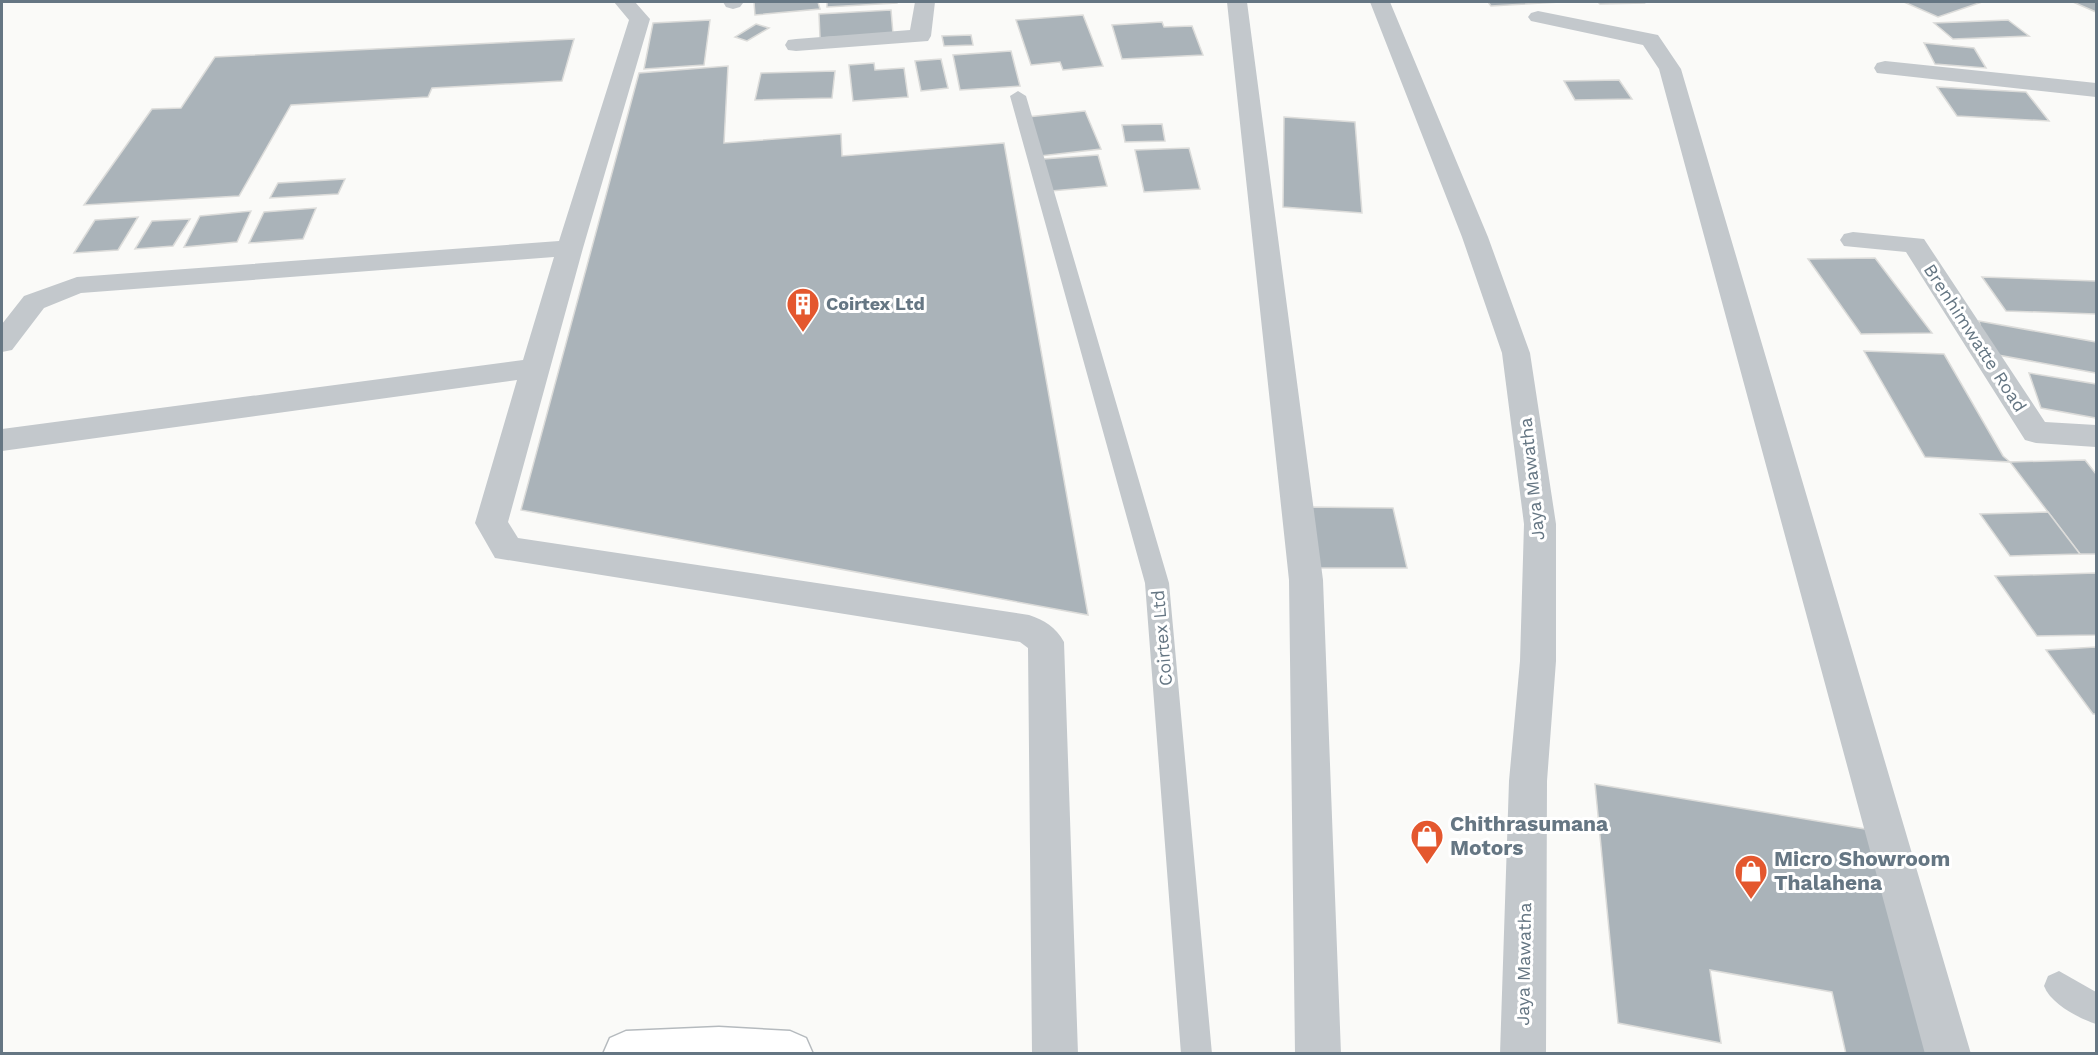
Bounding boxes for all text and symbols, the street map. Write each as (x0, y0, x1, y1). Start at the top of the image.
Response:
street label: Brenhimwatte Road (1920, 260, 2031, 416)
building icon: Coirtex Ltd (785, 286, 821, 333)
place label: Coirtex Ltd (826, 293, 925, 314)
street label: Jaya Mawatha (1515, 417, 1548, 541)
street label: Coirtex Ltd (1147, 589, 1176, 687)
place label: Chithrasumana Motors (1450, 811, 1609, 860)
shop icon: Chithrasumana Motors (1409, 818, 1445, 865)
place label: Micro Showroom Thalahena (1774, 846, 1950, 895)
shop icon: Micro Showroom Thalahena (1733, 853, 1769, 900)
street label: Jaya Mawatha (1512, 902, 1535, 1026)

